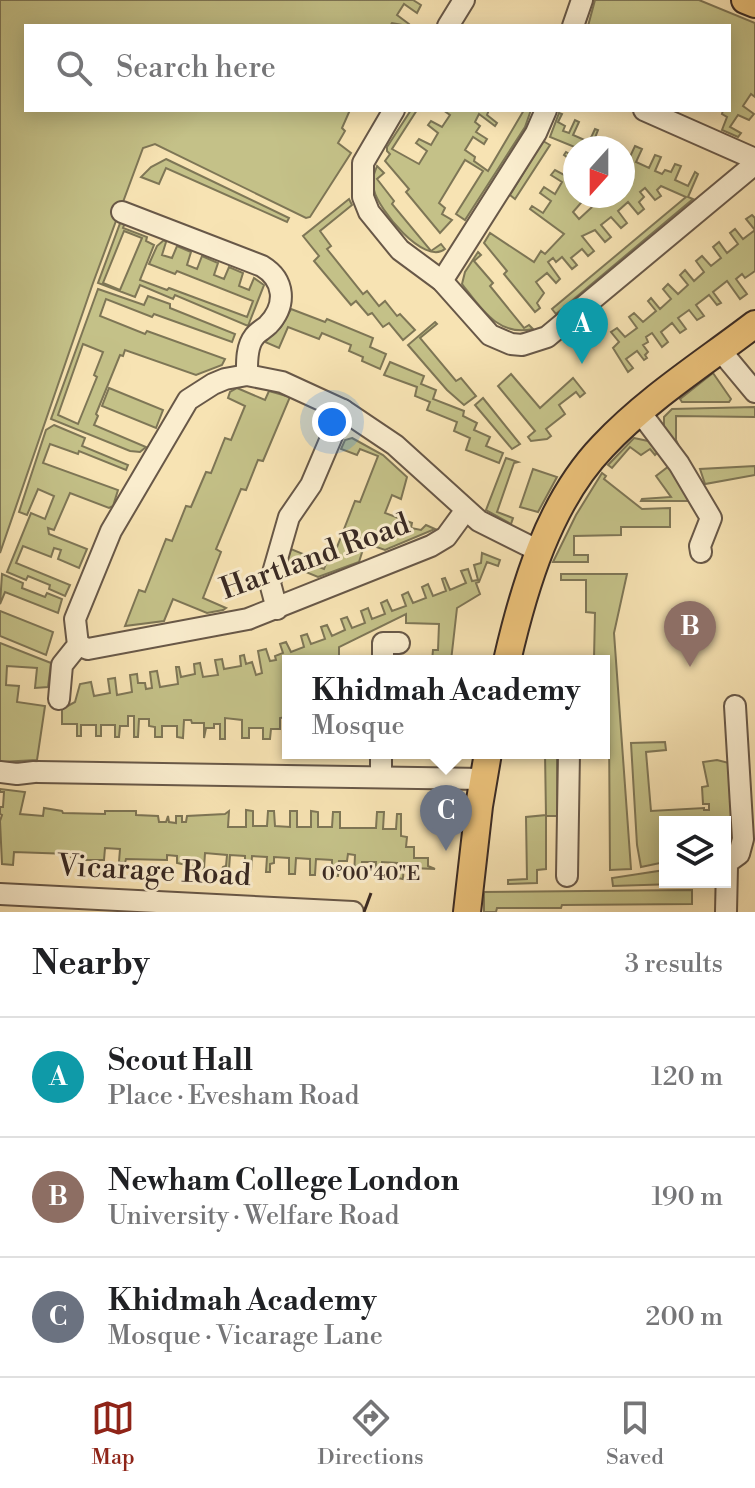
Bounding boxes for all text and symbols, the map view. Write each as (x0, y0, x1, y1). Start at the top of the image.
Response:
search box (24, 24, 731, 112)
icon: search (52, 46, 96, 90)
text: Search here (116, 49, 276, 87)
north arrow (563, 136, 635, 208)
pin: A (556, 298, 608, 364)
your location (312, 402, 352, 442)
street label: Hartland Road (215, 505, 415, 609)
pin: B (664, 601, 716, 667)
popup (282, 655, 610, 759)
text: Khidmah Academy (312, 672, 580, 710)
text: Mosque (312, 710, 405, 742)
pin: C (420, 785, 472, 851)
map controls (659, 816, 731, 888)
button: layers (659, 816, 731, 888)
street label: Vicarage Road (55, 847, 252, 895)
text: 0°00'40"E (322, 862, 420, 887)
text: Nearby (32, 943, 150, 985)
text: 3 results (625, 948, 723, 980)
text: Scout Hall (108, 1042, 253, 1080)
text: A (49, 1061, 67, 1093)
text: 120 m (651, 1061, 723, 1093)
text: Place · Evesham Road (108, 1080, 359, 1112)
text: Newham College London (108, 1162, 459, 1200)
text: B (48, 1181, 68, 1213)
text: 190 m (652, 1181, 723, 1213)
text: University · Welfare Road (108, 1200, 399, 1232)
text: Khidmah Academy (108, 1282, 376, 1320)
text: C (49, 1301, 67, 1333)
text: 200 m (646, 1301, 723, 1333)
text: Mosque · Vicarage Lane (108, 1320, 383, 1352)
tab: Map (91, 1396, 135, 1471)
tab: Directions (318, 1396, 424, 1471)
tab: Saved (606, 1396, 664, 1471)

